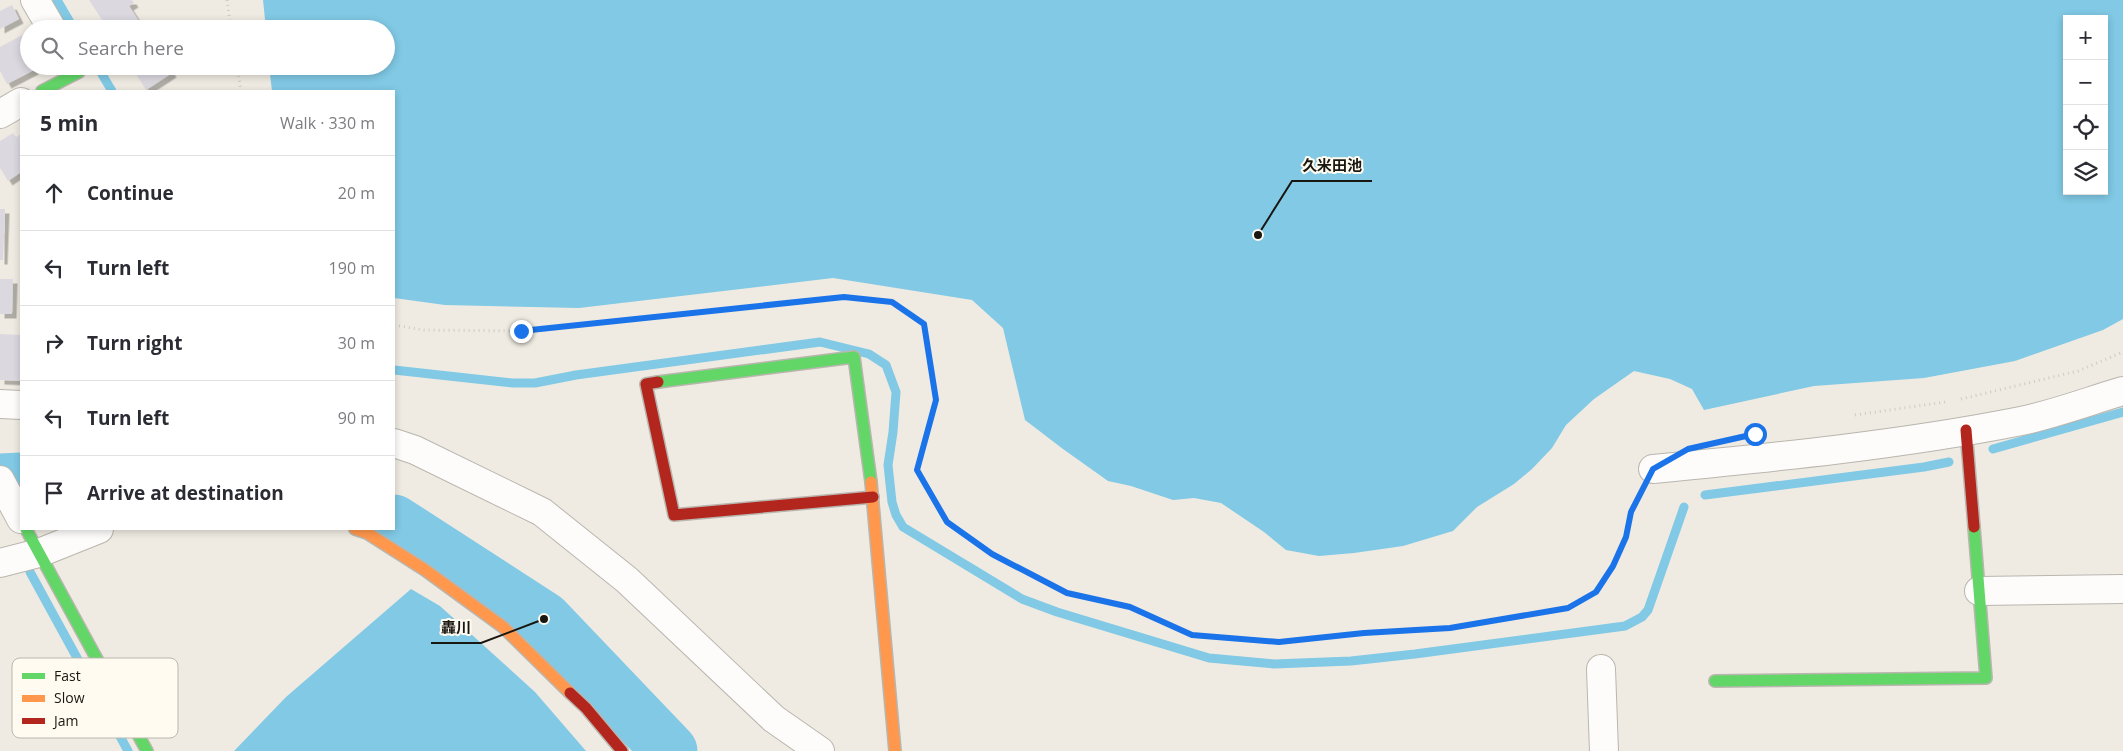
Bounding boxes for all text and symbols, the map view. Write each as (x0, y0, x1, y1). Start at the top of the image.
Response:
map controls (2063, 15, 2108, 195)
button: + (2063, 15, 2108, 60)
search box (20, 20, 395, 75)
icon: search (38, 34, 66, 62)
text: Search here (78, 35, 184, 61)
button: − (2063, 60, 2108, 105)
button: locate (2063, 105, 2108, 150)
text: 5 min (40, 109, 98, 137)
text: Walk · 330 m (280, 112, 375, 134)
button: layers (2063, 150, 2108, 195)
callout: 久米田池 (1292, 151, 1372, 181)
text: 久米田池 (1302, 155, 1362, 175)
icon: ahead (40, 179, 68, 207)
text: Continue (87, 180, 174, 206)
text: 20 m (338, 182, 375, 204)
icon: left (40, 254, 68, 282)
text: Turn left (87, 255, 169, 281)
text: 190 m (329, 257, 375, 279)
route end (510, 320, 533, 343)
icon: right (40, 329, 68, 357)
text: Turn right (87, 330, 182, 356)
text: 30 m (338, 332, 375, 354)
icon: left (40, 404, 68, 432)
text: Turn left (87, 405, 169, 431)
text: 90 m (338, 407, 375, 429)
route start (1744, 423, 1767, 446)
icon: arrive (40, 479, 68, 507)
text: Arrive at destination (87, 480, 284, 506)
callout: 轟川 (431, 613, 481, 643)
text: 轟川 (441, 617, 471, 637)
legend (12, 658, 178, 738)
text: Fast (54, 666, 81, 685)
text: Slow (54, 688, 85, 707)
text: Jam (52, 711, 79, 730)

